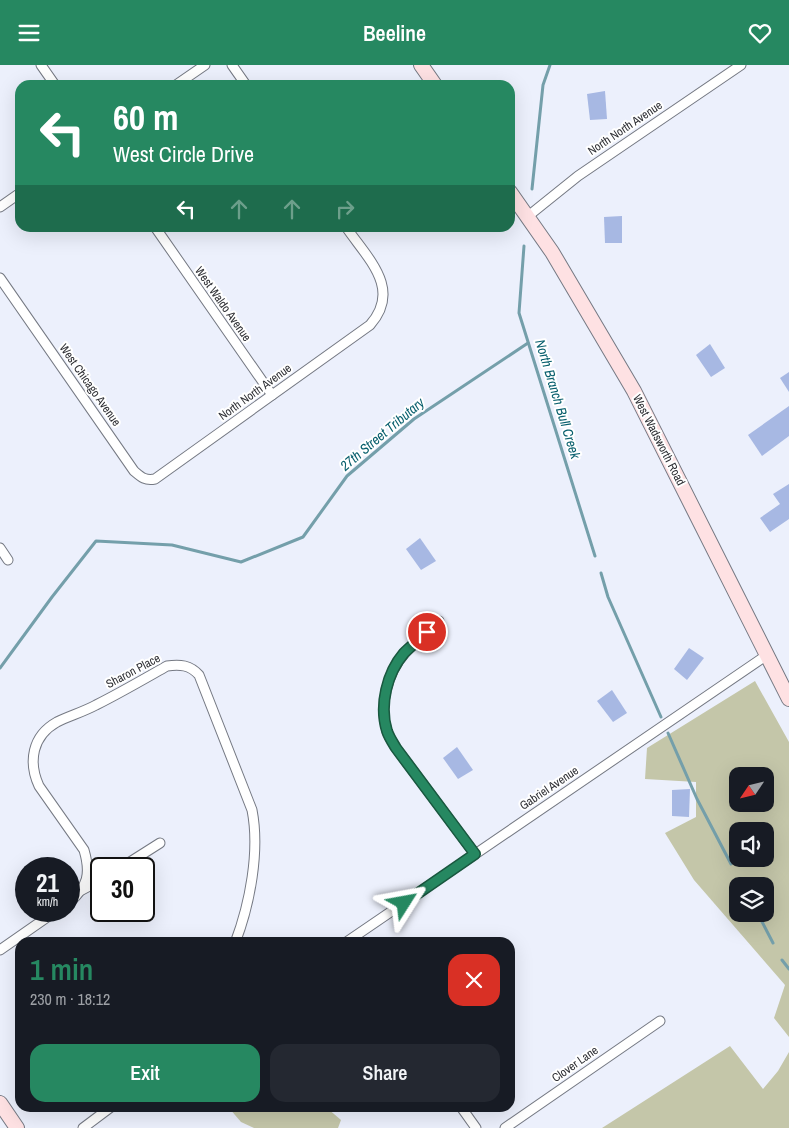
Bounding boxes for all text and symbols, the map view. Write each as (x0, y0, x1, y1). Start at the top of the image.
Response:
text: Beeline (363, 18, 426, 48)
icon: menu (15, 19, 43, 47)
icon: heart (746, 19, 774, 47)
text: 60 m (113, 94, 178, 141)
street label: North North Avenue (585, 97, 665, 159)
icon: left (30, 100, 95, 165)
text: West Circle Drive (113, 139, 254, 169)
icon: left (172, 195, 200, 223)
icon: ahead (225, 195, 253, 223)
icon: ahead (278, 195, 306, 223)
icon: right (331, 195, 359, 223)
street label: West Waldo Avenue (191, 263, 255, 345)
water label: North Branch Bull Creek (531, 337, 585, 462)
street label: West Chicago Avenue (56, 341, 124, 429)
street label: North North Avenue (215, 360, 295, 424)
street label: West Wadsworth Road (629, 392, 689, 488)
water label: 27th Street Tributary (336, 393, 429, 474)
pin (406, 611, 448, 653)
icon: arrive (413, 618, 441, 646)
street label: Sharon Place (103, 650, 163, 692)
street label: Gabriel Avenue (516, 762, 582, 814)
north arrow (729, 767, 774, 813)
map controls (729, 767, 774, 922)
button: sound (729, 822, 774, 867)
speed limit sign: 30 (90, 857, 155, 922)
text: 21 (36, 866, 59, 900)
position arrow (377, 876, 429, 928)
button: layers (729, 877, 774, 922)
text: km/h (37, 894, 58, 910)
text: 1 min (30, 949, 93, 989)
button: close (448, 954, 500, 1006)
text: 230 m · 18:12 (30, 988, 110, 1010)
street label: Clover Lane (549, 1042, 601, 1086)
button: Exit (30, 1044, 260, 1102)
button: Share (270, 1044, 500, 1102)

